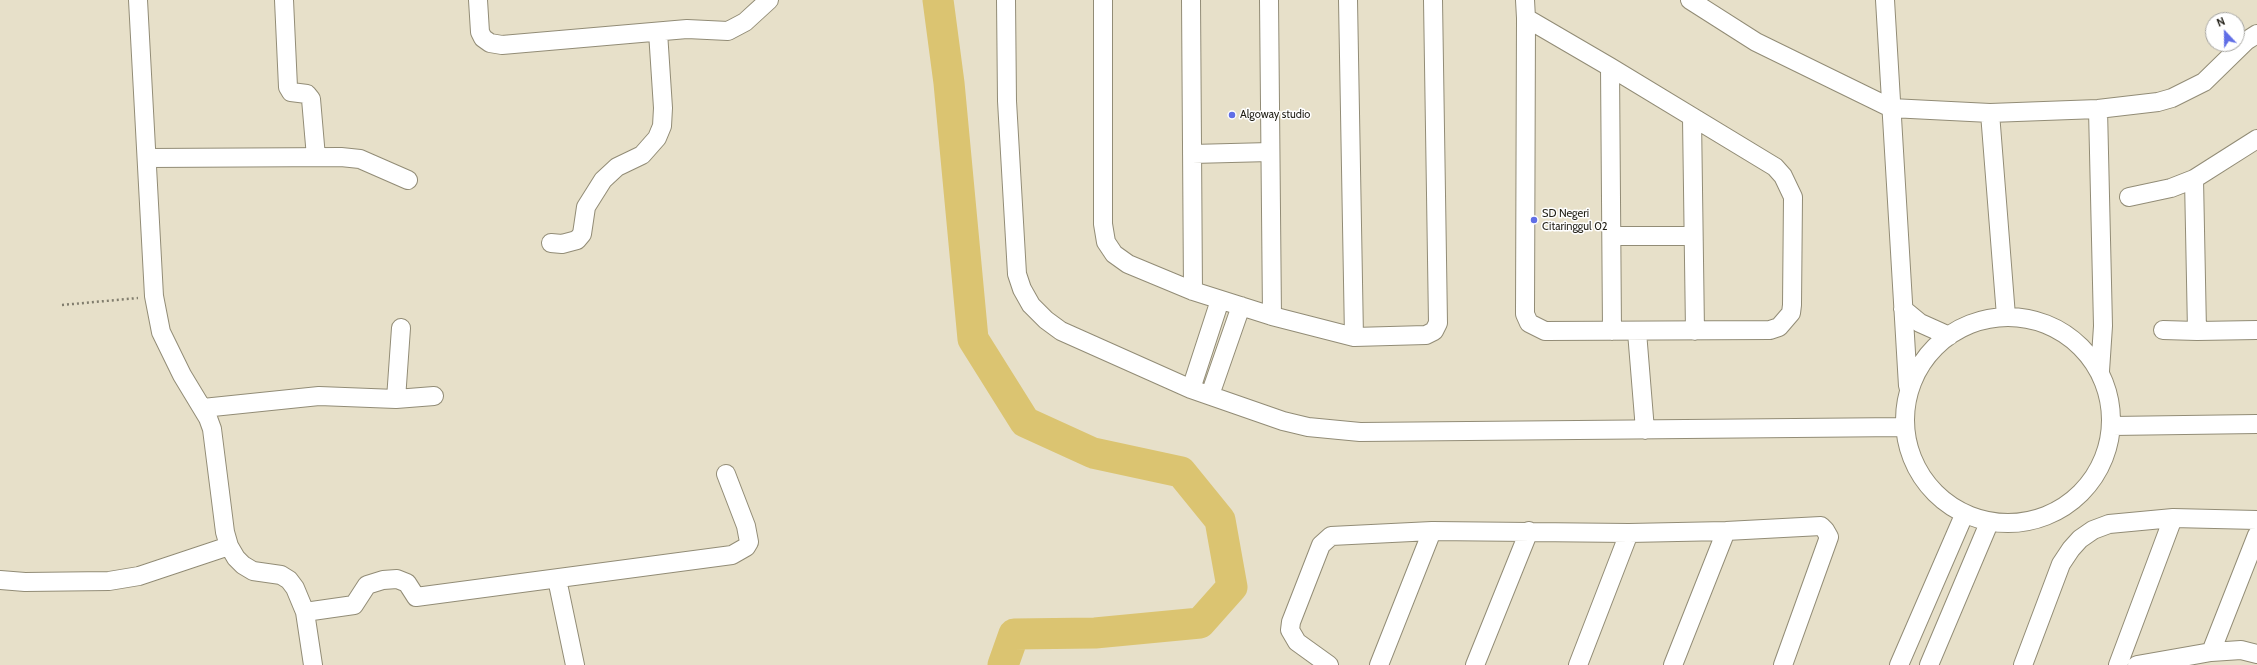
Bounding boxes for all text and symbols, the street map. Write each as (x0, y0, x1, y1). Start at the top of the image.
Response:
north arrow (2205, 12, 2245, 52)
text: N (2215, 14, 2227, 30)
place label: Algoway studio (1240, 108, 1310, 122)
marker: Algoway studio (1227, 110, 1237, 120)
place label: SD Negeri Citaringgul 02 (1542, 207, 1608, 233)
marker: SD Negeri Citaringgul 02 (1529, 215, 1539, 225)

